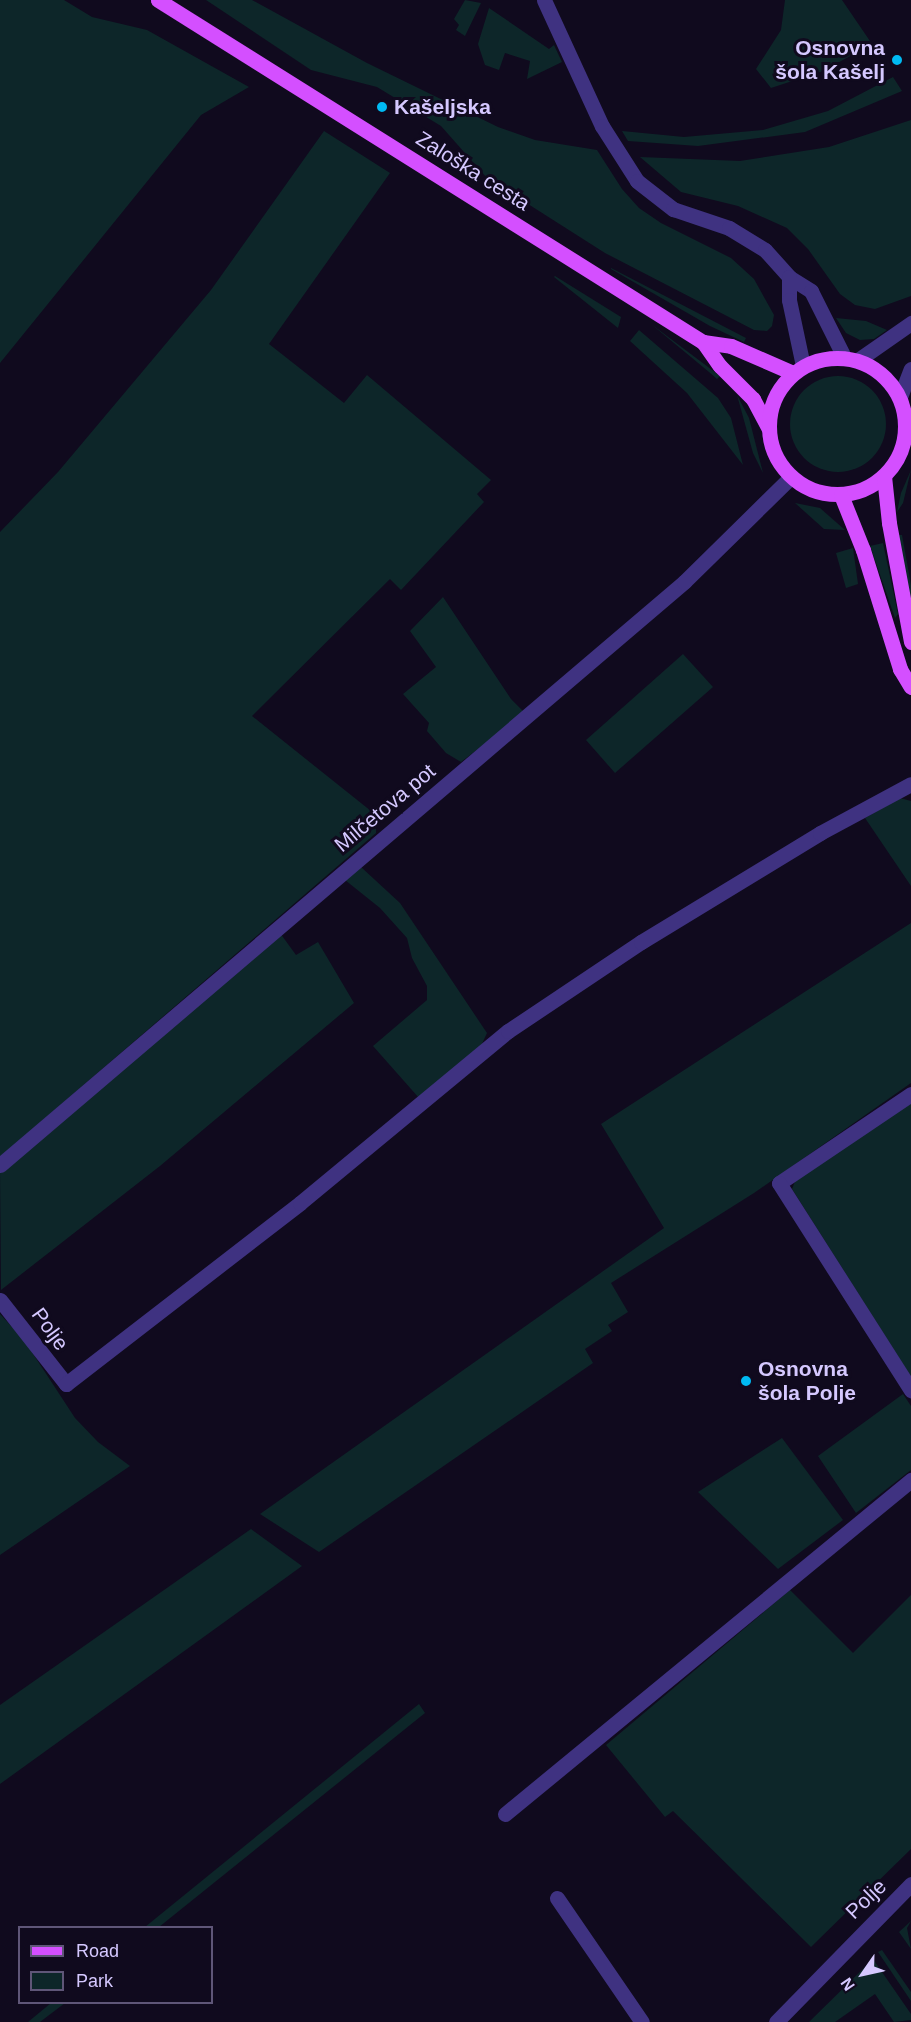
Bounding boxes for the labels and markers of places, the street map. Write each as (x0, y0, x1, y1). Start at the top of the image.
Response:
place label: Osnovna šola Kašelj (775, 35, 885, 85)
marker: Osnovna šola Kašelj (890, 53, 904, 67)
place label: Kašeljska (394, 94, 491, 120)
marker: Kašeljska (375, 100, 389, 114)
place label: Osnovna šola Polje (758, 1356, 856, 1406)
marker: Osnovna šola Polje (739, 1374, 753, 1388)

